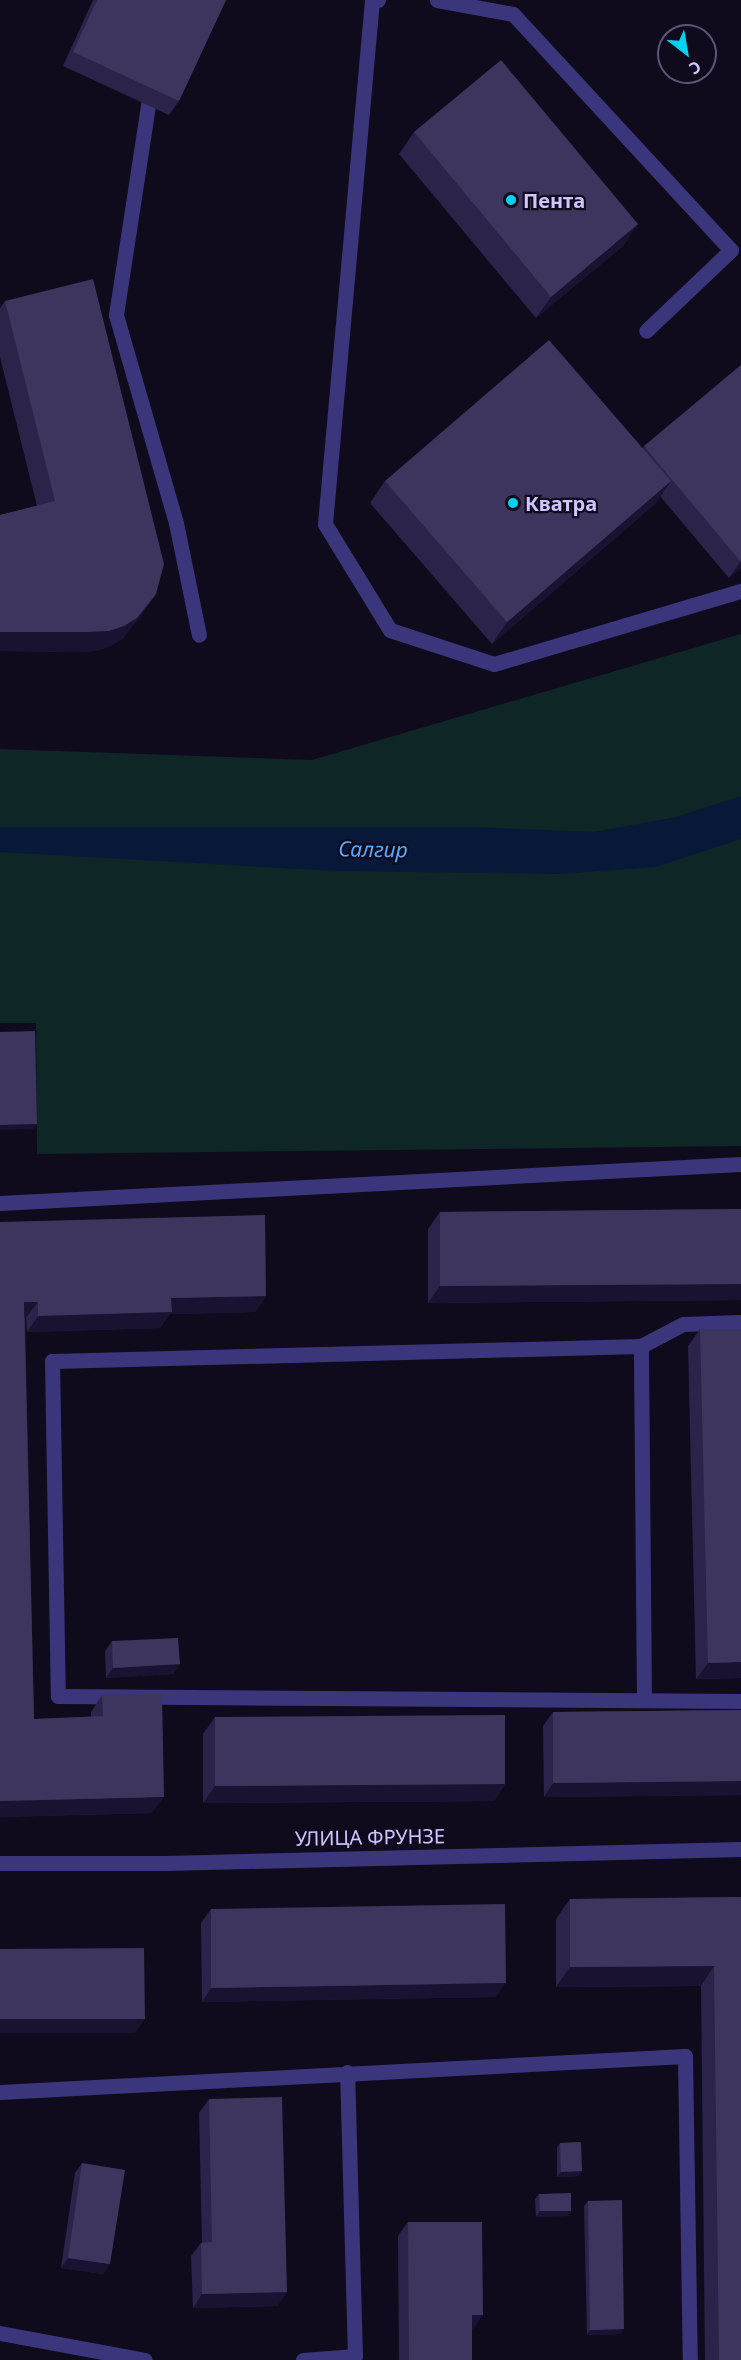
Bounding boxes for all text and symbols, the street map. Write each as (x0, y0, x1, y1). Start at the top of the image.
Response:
north arrow (657, 24, 717, 84)
text: С (685, 56, 705, 80)
place label: Пента (523, 188, 585, 212)
marker: Пента (504, 193, 518, 207)
place label: Кватра (525, 491, 597, 515)
marker: Кватра (506, 496, 520, 510)
water label: Салгир (338, 836, 408, 862)
street label: УЛИЦА ФРУНЗЕ (295, 1824, 445, 1850)

